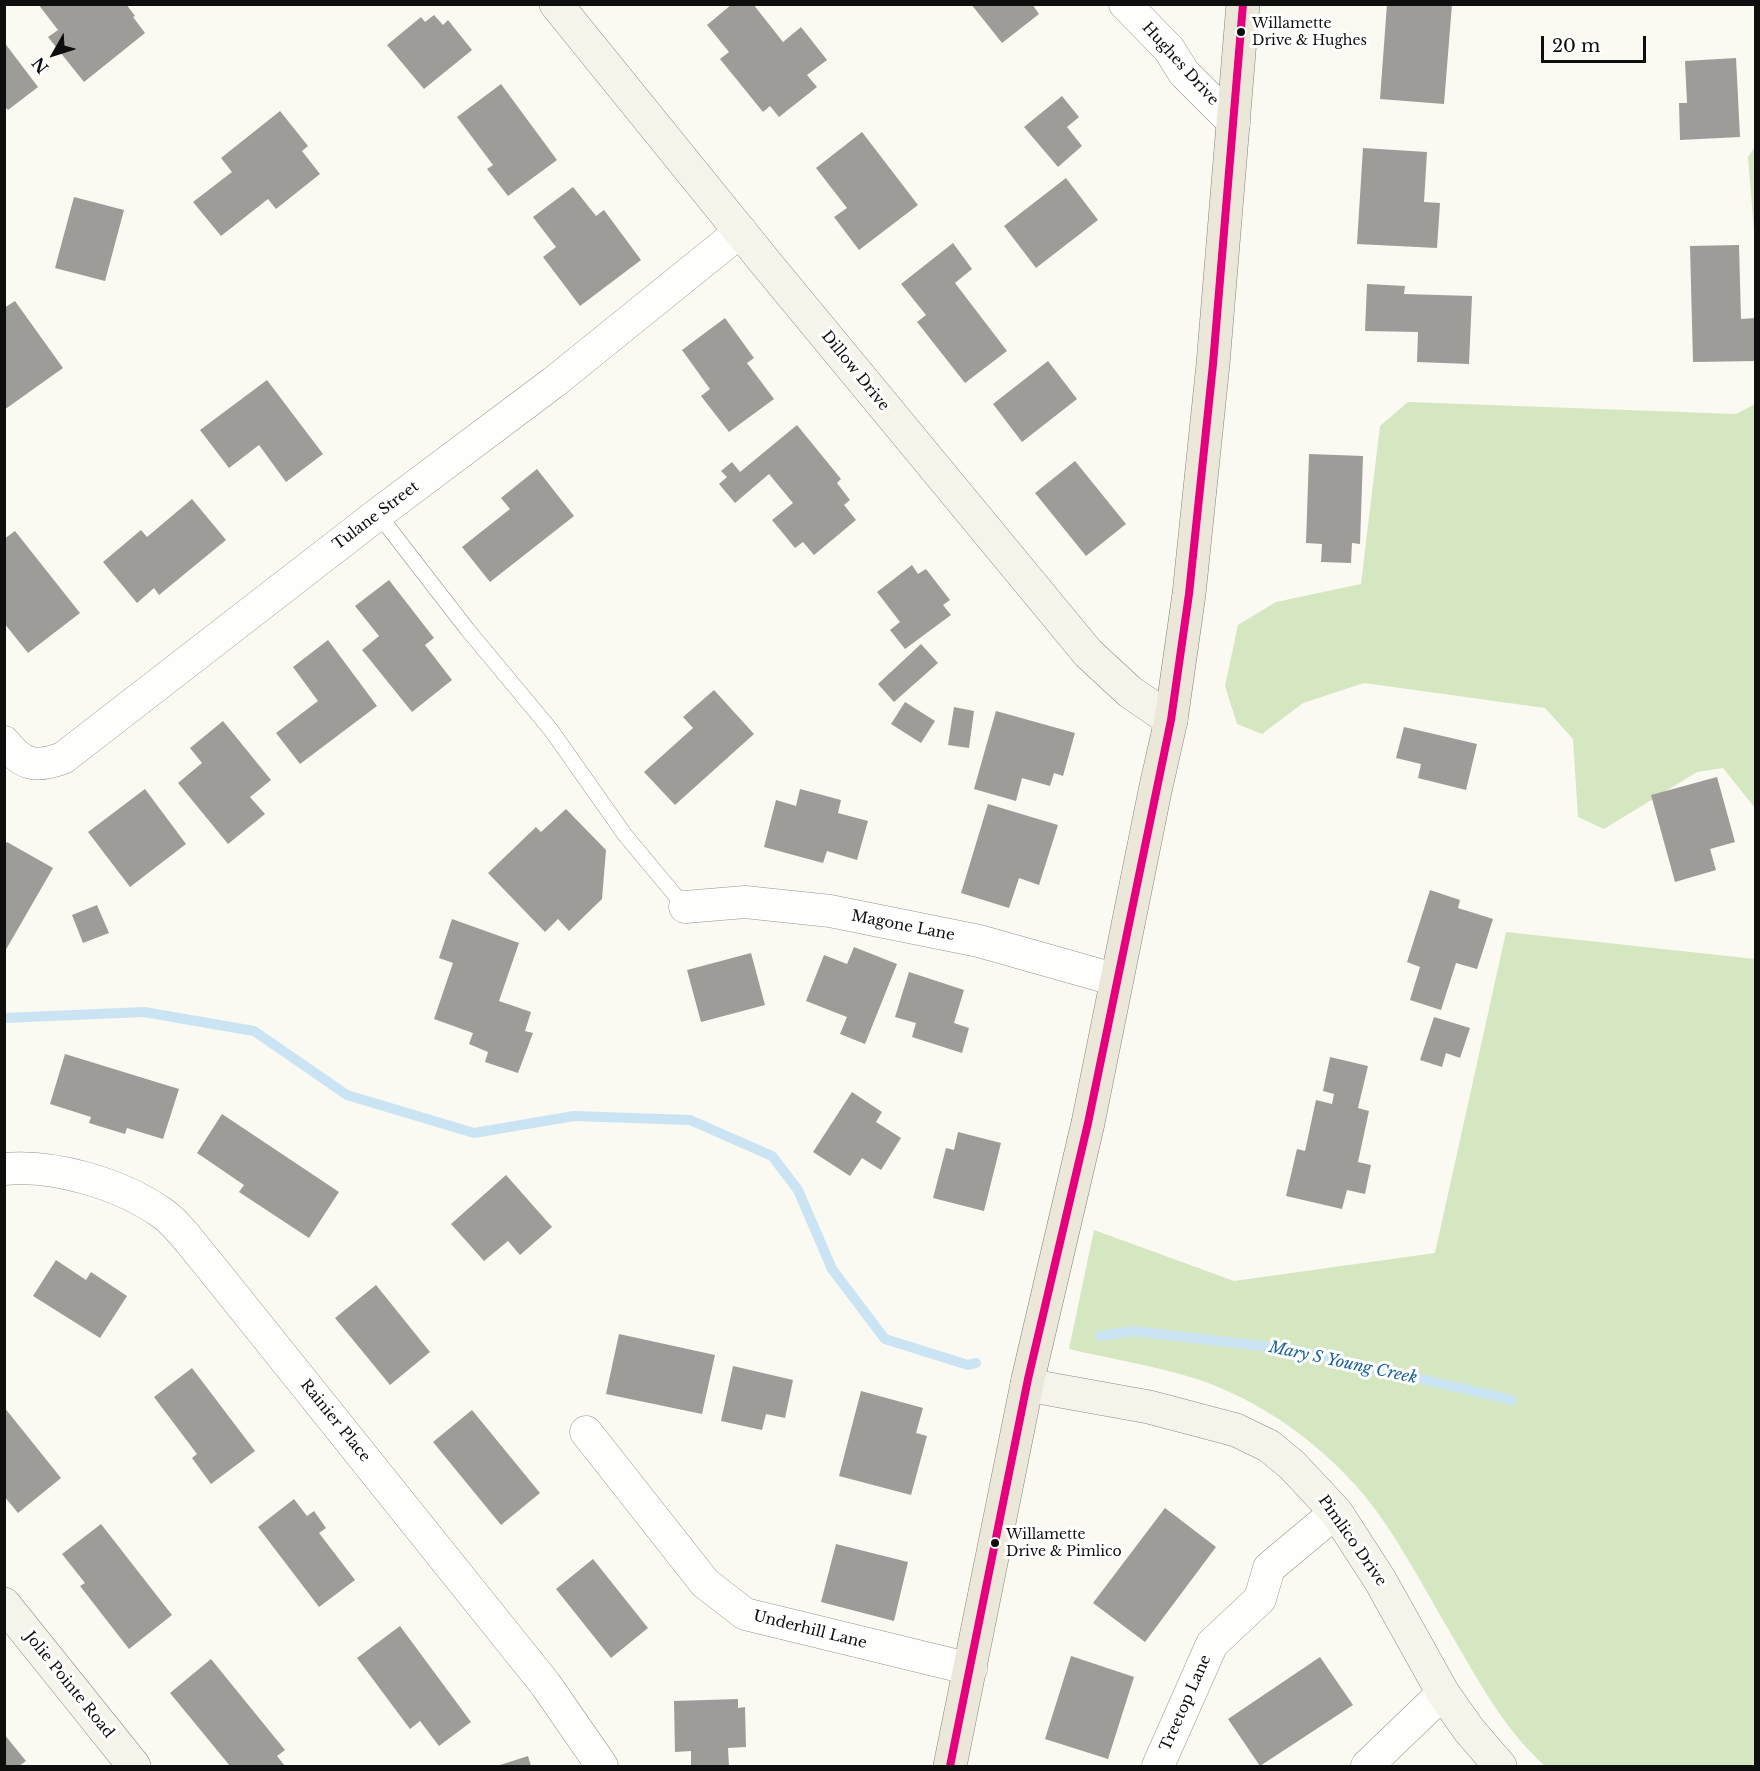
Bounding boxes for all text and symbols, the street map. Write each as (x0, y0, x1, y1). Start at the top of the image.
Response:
place label: Willamette Drive & Hughes (1252, 16, 1367, 48)
street label: Hughes Drive (1138, 19, 1222, 109)
north arrow (24, 24, 84, 84)
scale bar (1544, 24, 1649, 62)
marker: Willamette Drive & Hughes (1235, 26, 1247, 38)
text: 20 m (1552, 35, 1600, 57)
text: N (28, 53, 53, 77)
street label: Dillow Drive (817, 327, 893, 415)
street label: Tulane Street (330, 478, 422, 554)
street label: Magone Lane (850, 907, 956, 945)
water label: Mary S Young Creek (1267, 1338, 1419, 1388)
street label: Rainier Place (296, 1376, 374, 1466)
street label: Pimlico Drive (1314, 1492, 1390, 1590)
place label: Willamette Drive & Pimlico (1006, 1527, 1122, 1560)
marker: Willamette Drive & Pimlico (989, 1537, 1001, 1549)
street label: Underhill Lane (751, 1607, 869, 1653)
street label: Jolie Pointe Road (21, 1628, 117, 1742)
street label: Treetop Lane (1157, 1652, 1215, 1754)

